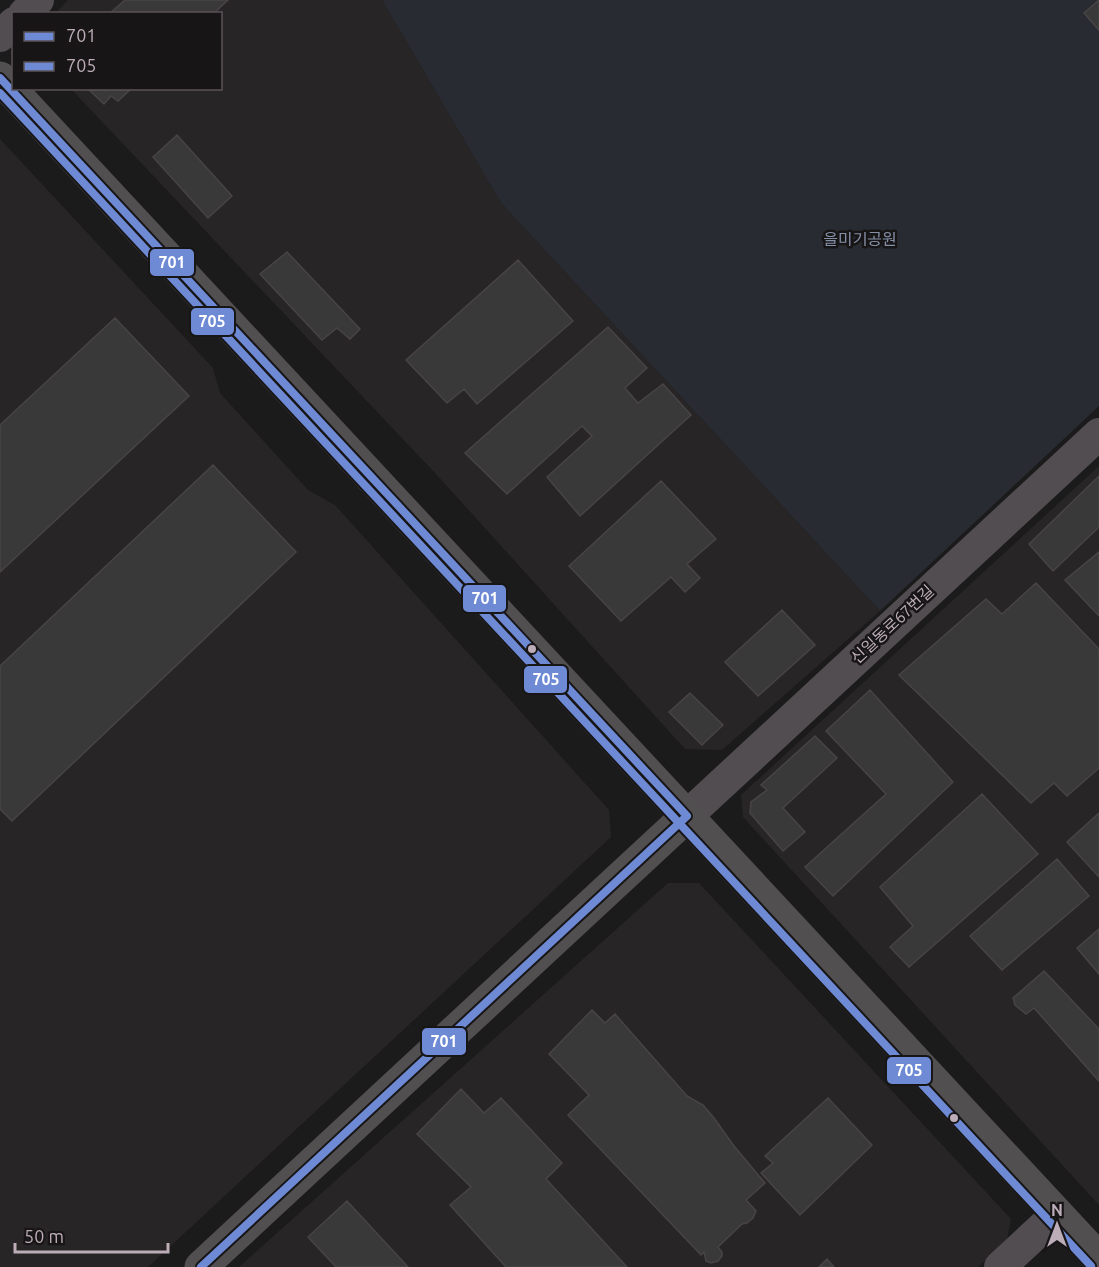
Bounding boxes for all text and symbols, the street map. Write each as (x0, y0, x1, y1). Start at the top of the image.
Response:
legend (12, 12, 222, 90)
text: 701 (66, 25, 96, 45)
text: 705 (66, 55, 96, 75)
park label: 을미기공원 (823, 230, 897, 248)
line badge: 701 (149, 248, 195, 277)
text: 701 (158, 253, 186, 271)
line badge: 705 (190, 307, 235, 336)
text: 705 (198, 312, 226, 330)
street label: 신일동로67번길 (847, 581, 937, 667)
line badge: 701 (462, 584, 507, 613)
text: 701 (471, 589, 499, 607)
unlabelled marker (526, 643, 538, 655)
line badge: 705 (523, 665, 568, 694)
text: 705 (532, 670, 560, 688)
line badge: 701 (421, 1027, 467, 1056)
text: 701 (430, 1032, 458, 1050)
line badge: 705 (886, 1056, 932, 1085)
text: 705 (895, 1061, 923, 1079)
unlabelled marker (948, 1112, 960, 1124)
north arrow (1027, 1195, 1087, 1255)
text: N (1051, 1201, 1063, 1219)
scale bar (15, 1216, 168, 1254)
text: 50 m (24, 1226, 64, 1246)

